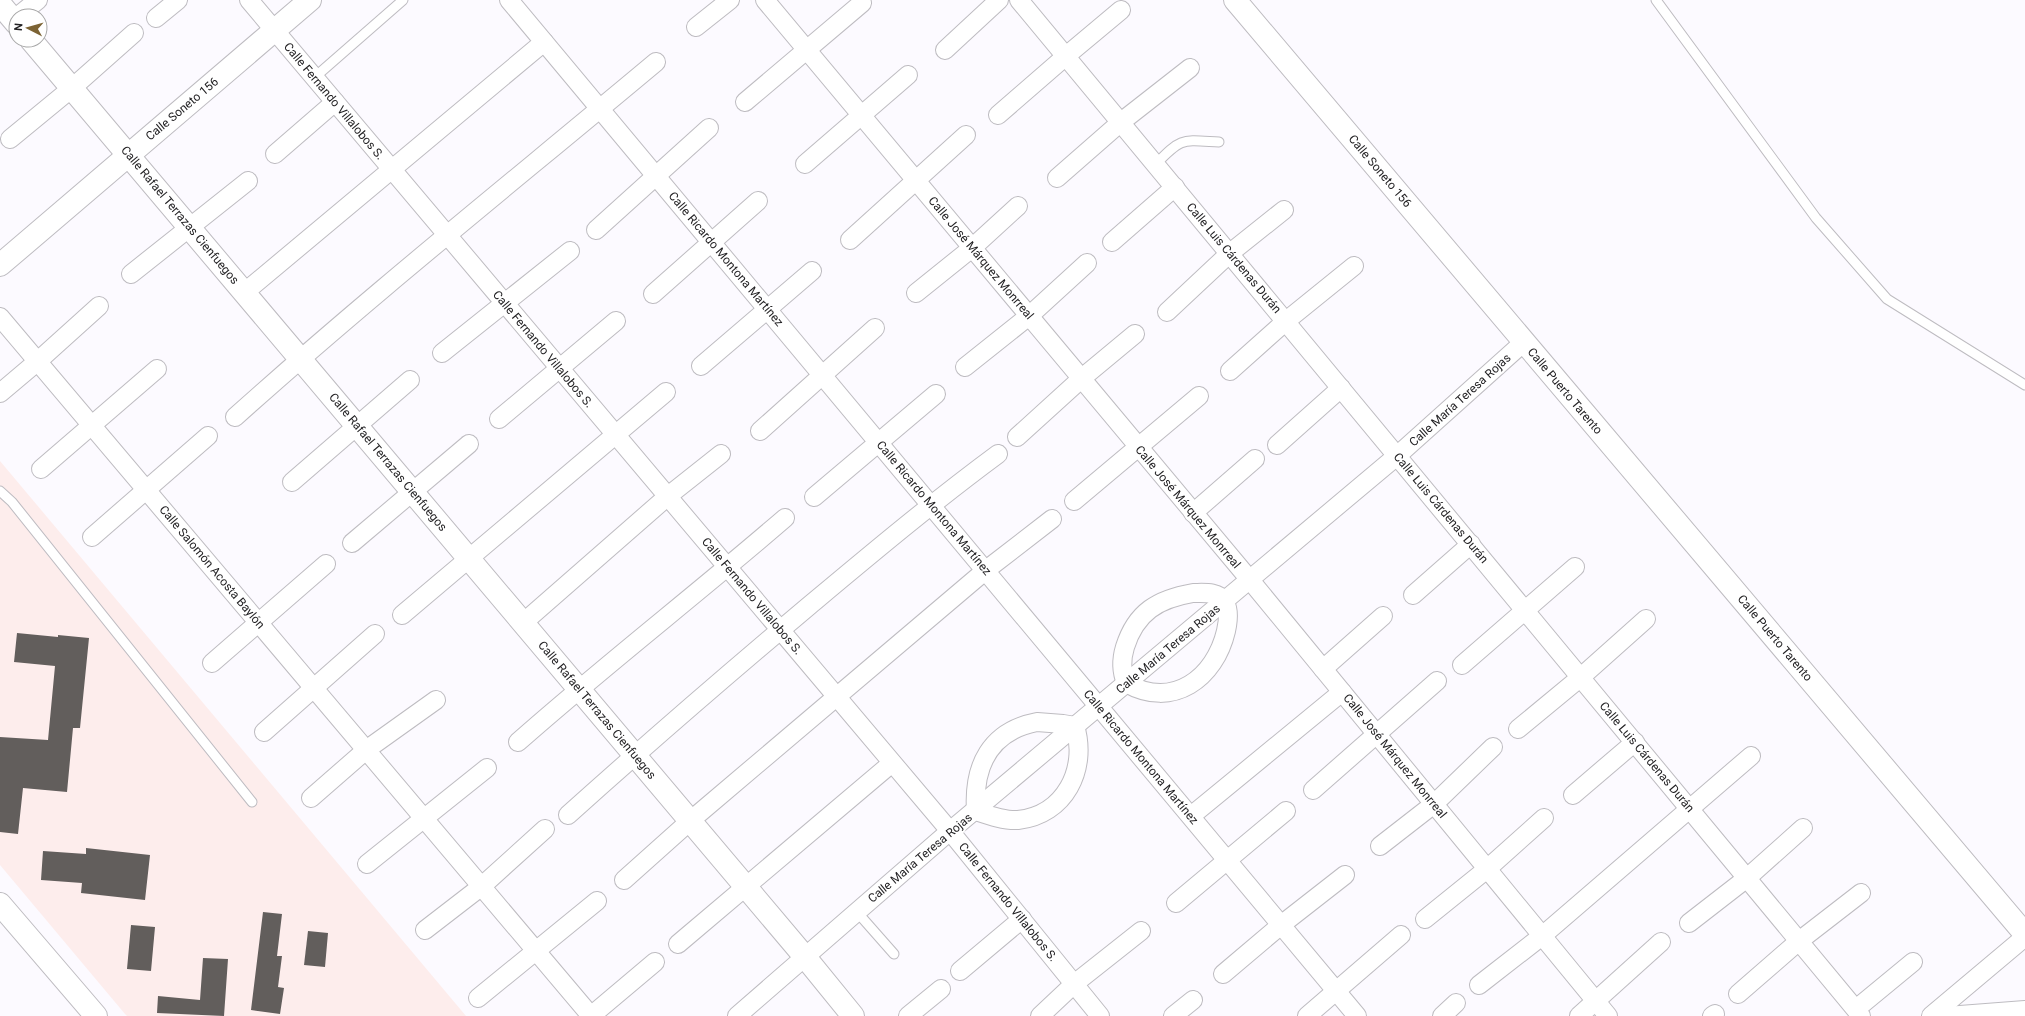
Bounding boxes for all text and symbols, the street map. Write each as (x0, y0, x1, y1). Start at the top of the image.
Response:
north arrow (8, 8, 48, 48)
text: N (12, 22, 25, 32)
street label: Calle Fernando Villalobos S. (281, 40, 387, 162)
street label: Calle Soneto 156 (143, 74, 221, 143)
street label: Calle Soneto 156 (1346, 132, 1415, 210)
street label: Calle Rafael Terrazas Cienfuegos (118, 143, 242, 287)
street label: Calle Ricardo Montona Martínez (666, 189, 786, 329)
street label: Calle José Márquez Monrreal (926, 194, 1036, 322)
street label: Calle Luis Cárdenas Durán (1184, 200, 1284, 316)
street label: Calle Fernando Villalobos S. (490, 288, 596, 410)
street label: Calle Puerto Tarento (1525, 345, 1605, 437)
street label: Calle María Teresa Rojas (1406, 351, 1514, 449)
street label: Calle Rafael Terrazas Cienfuegos (326, 390, 450, 534)
street label: Calle Ricardo Montona Martínez (874, 438, 994, 578)
street label: Calle José Márquez Monrreal (1133, 443, 1243, 571)
street label: Calle Luis Cárdenas Durán (1391, 450, 1491, 566)
street label: Calle Salomón Acosta Baylón (156, 503, 268, 631)
street label: Calle Fernando Villalobos S. (699, 535, 805, 657)
street label: Calle Puerto Tarento (1735, 592, 1815, 684)
street label: Calle María Teresa Rojas (1113, 601, 1223, 697)
street label: Calle Rafael Terrazas Cienfuegos (535, 638, 659, 782)
street label: Calle Ricardo Montona Martínez (1081, 687, 1201, 827)
street label: Calle José Márquez Monrreal (1340, 691, 1450, 821)
street label: Calle Luis Cárdenas Durán (1597, 699, 1697, 815)
street label: Calle María Teresa Rojas (865, 810, 975, 906)
street label: Calle Fernando Villalobos S. (956, 840, 1060, 964)

